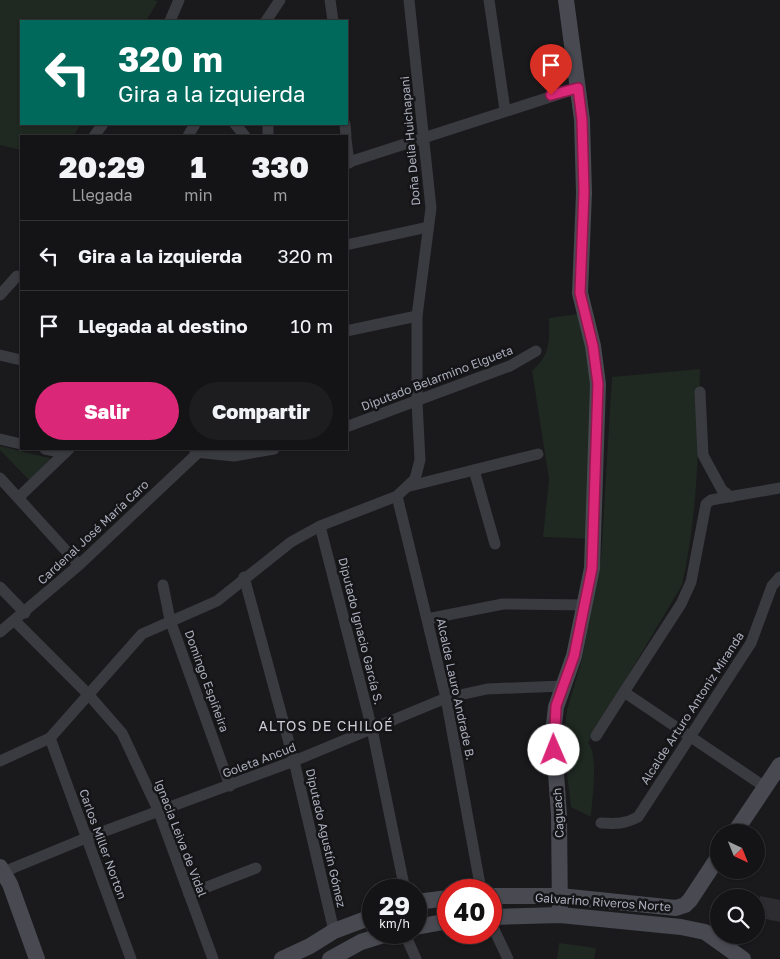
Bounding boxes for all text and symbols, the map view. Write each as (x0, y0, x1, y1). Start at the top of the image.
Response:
text: 320 m (118, 38, 223, 80)
icon: left (35, 40, 100, 105)
pin (530, 44, 572, 95)
icon: arrive (537, 51, 565, 79)
street label: Doña Delia Huichapani (397, 76, 423, 206)
text: Gira a la izquierda (118, 80, 306, 107)
text: 20:29 (59, 149, 145, 185)
text: 1 (190, 149, 206, 185)
text: 330 (251, 149, 309, 185)
text: Llegada (72, 185, 133, 205)
text: min (184, 185, 213, 205)
text: m (273, 185, 287, 205)
icon: left (35, 242, 63, 270)
text: Gira a la izquierda (78, 244, 242, 267)
text: 320 m (278, 244, 333, 267)
icon: arrive (35, 312, 63, 340)
text: Llegada al destino (78, 314, 248, 337)
text: 10 m (290, 314, 333, 337)
street label: Diputado Belarmino Elgueta (359, 342, 515, 414)
button: Salir (35, 382, 179, 440)
button: Compartir (189, 382, 333, 440)
street label: Cardenal José María Caro (34, 477, 152, 587)
street label: Diputado Ignacio García S. (335, 556, 387, 706)
street label: Alcalde Lauro Andrade B. (434, 617, 478, 761)
street label: Domingo Espiñeira (182, 628, 232, 734)
street label: Alcalde Arturo Antoniz Miranda (637, 629, 747, 787)
district label: ALTOS DE CHILOÉ (258, 717, 394, 734)
position arrow (527, 723, 579, 775)
street label: Goleta Ancud (220, 739, 298, 781)
street label: Diputado Agustín Gómez (303, 767, 349, 909)
street label: Ignacia Leiva de Vidal (152, 777, 210, 899)
street label: Carlos Miller Norton (76, 787, 130, 901)
street label: Caguach (549, 788, 567, 838)
north arrow (710, 824, 765, 879)
map controls (710, 824, 765, 944)
speed limit sign: 40 (437, 879, 502, 944)
button: search (710, 889, 765, 944)
text: 29 (379, 890, 410, 921)
street label: Galvarino Riveros Norte (534, 890, 672, 914)
text: km/h (379, 916, 410, 931)

